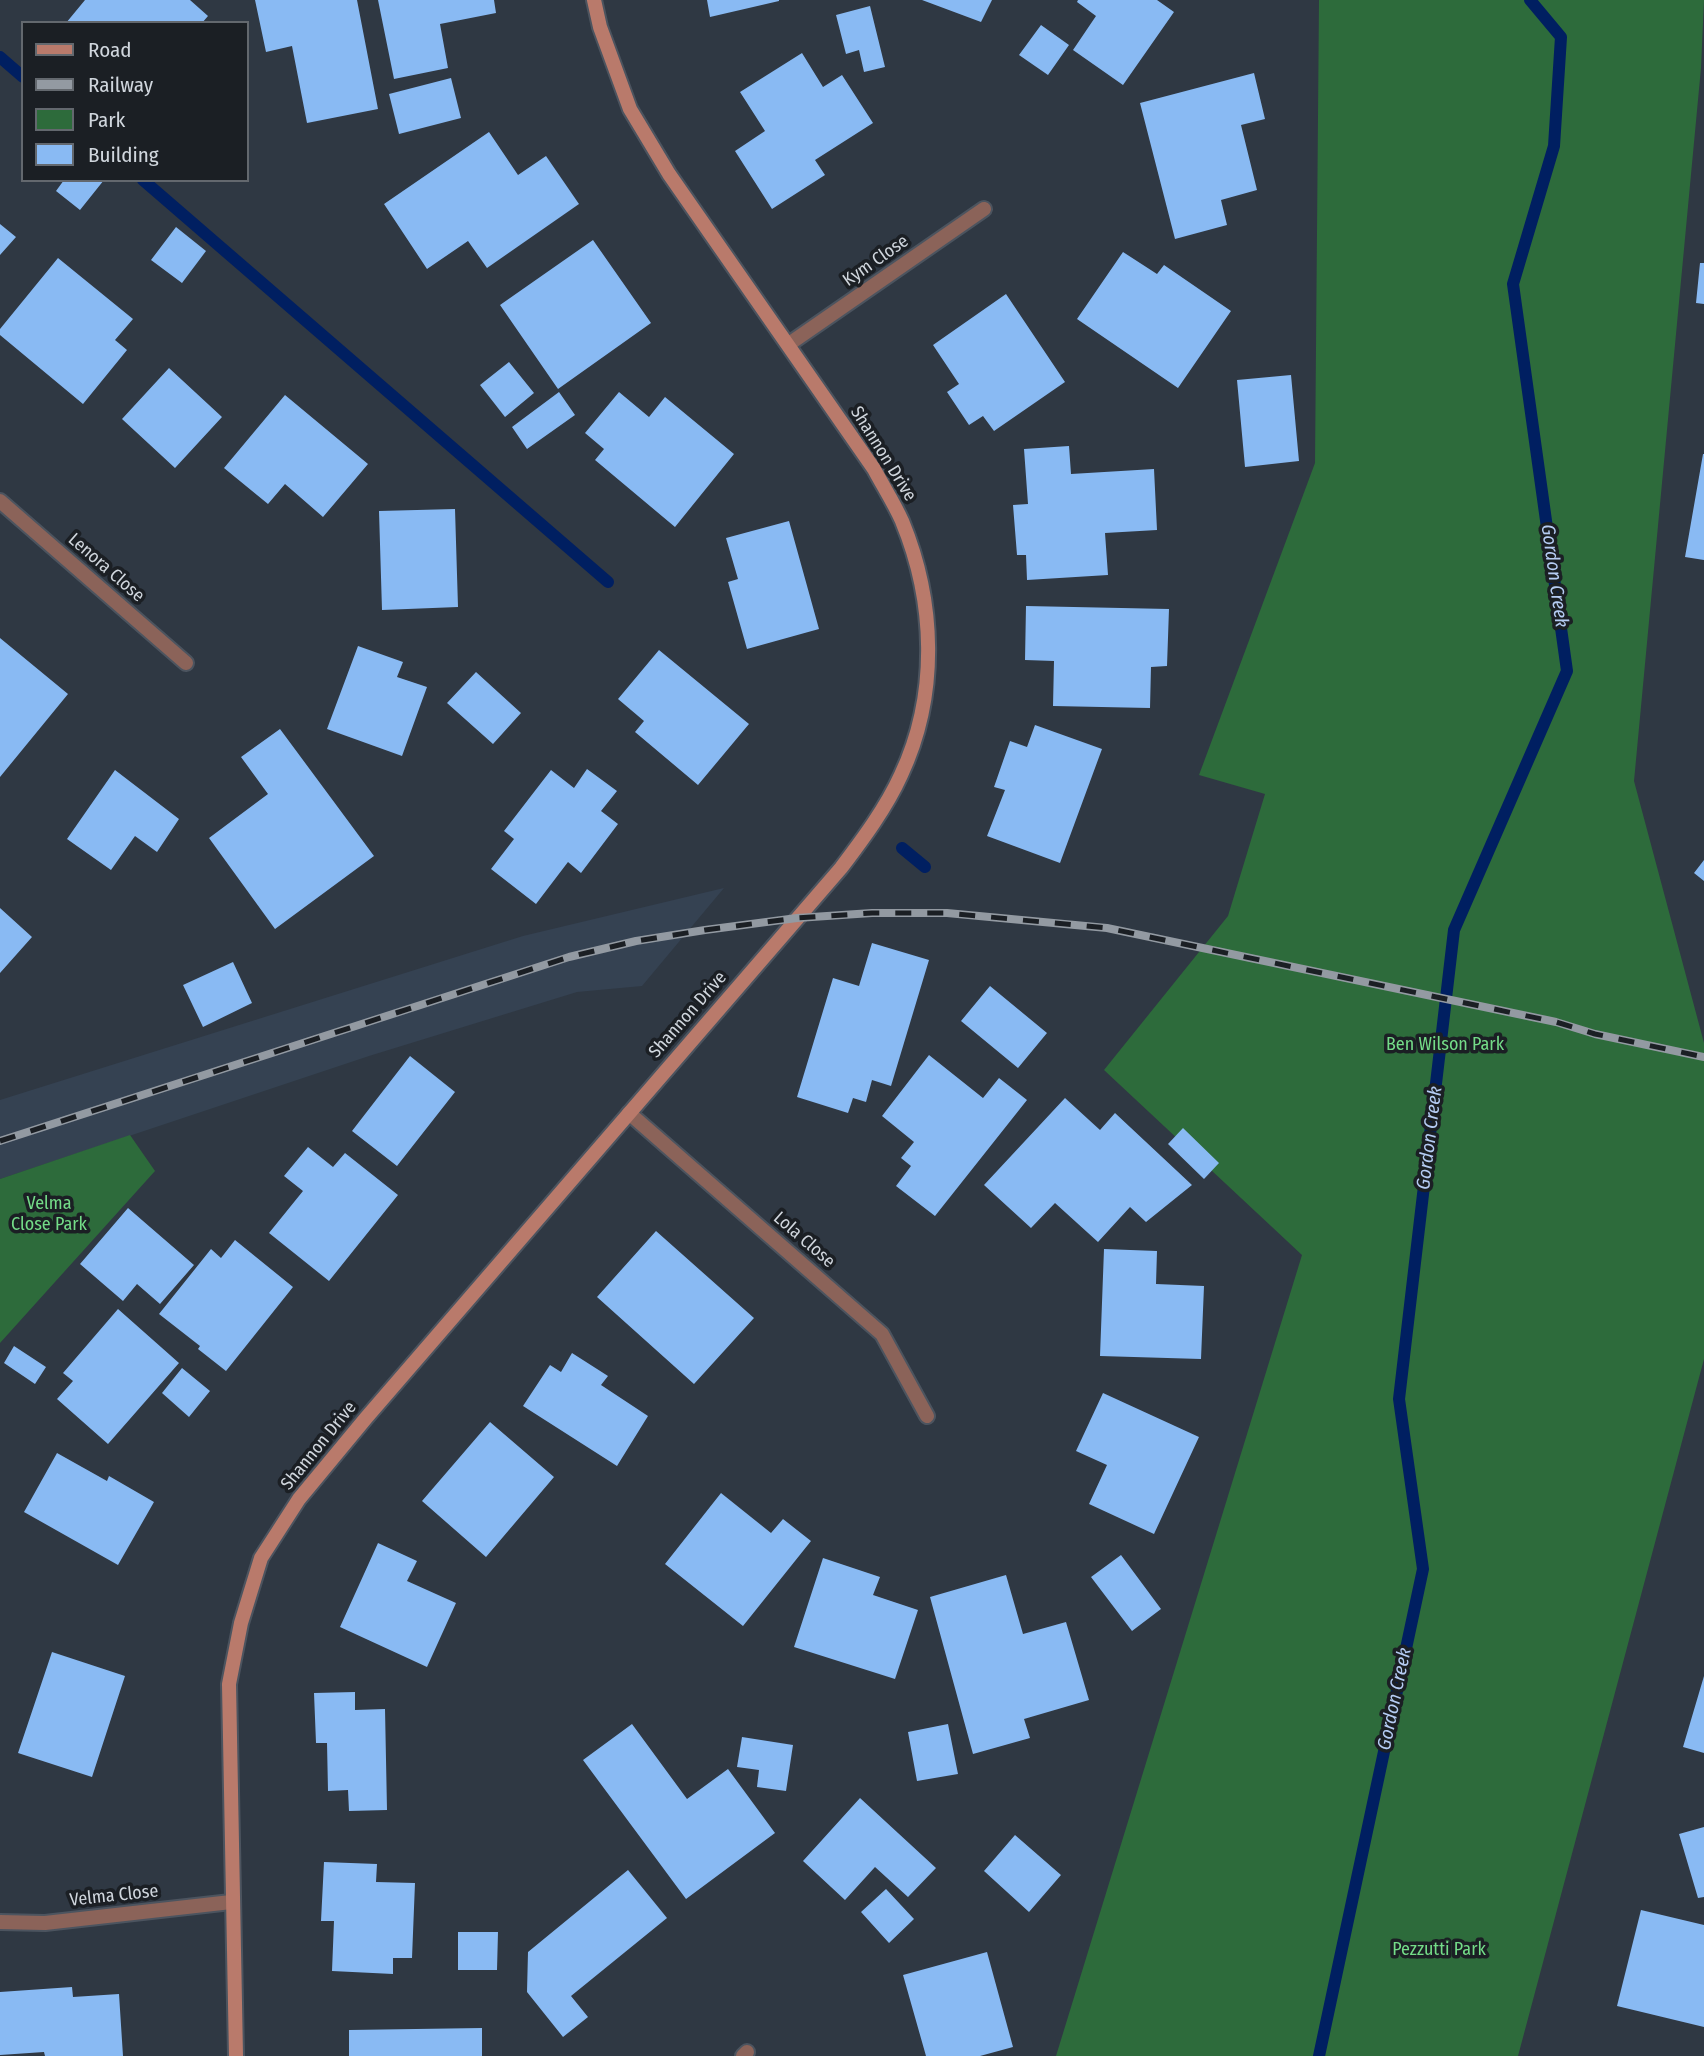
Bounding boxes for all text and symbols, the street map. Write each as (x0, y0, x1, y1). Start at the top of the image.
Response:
legend (21, 21, 248, 182)
text: Road (88, 37, 132, 63)
text: Railway (88, 72, 153, 98)
text: Park (88, 107, 125, 133)
text: Building (88, 142, 159, 168)
street label: Kym Close (839, 231, 913, 291)
street label: Shannon Drive (845, 403, 921, 505)
water label: Gordon Creek (1535, 523, 1573, 629)
street label: Lenora Close (63, 529, 149, 607)
street label: Shannon Drive (645, 967, 731, 1063)
park label: Ben Wilson Park (1386, 1034, 1504, 1056)
water label: Gordon Creek (1412, 1085, 1448, 1191)
park label: Velma Close Park (11, 1193, 87, 1236)
street label: Lola Close (769, 1207, 839, 1273)
street label: Shannon Drive (277, 1397, 361, 1495)
water label: Gordon Creek (1373, 1646, 1417, 1752)
street label: Velma Close (69, 1881, 159, 1911)
park label: Pezzutti Park (1392, 1939, 1486, 1961)

